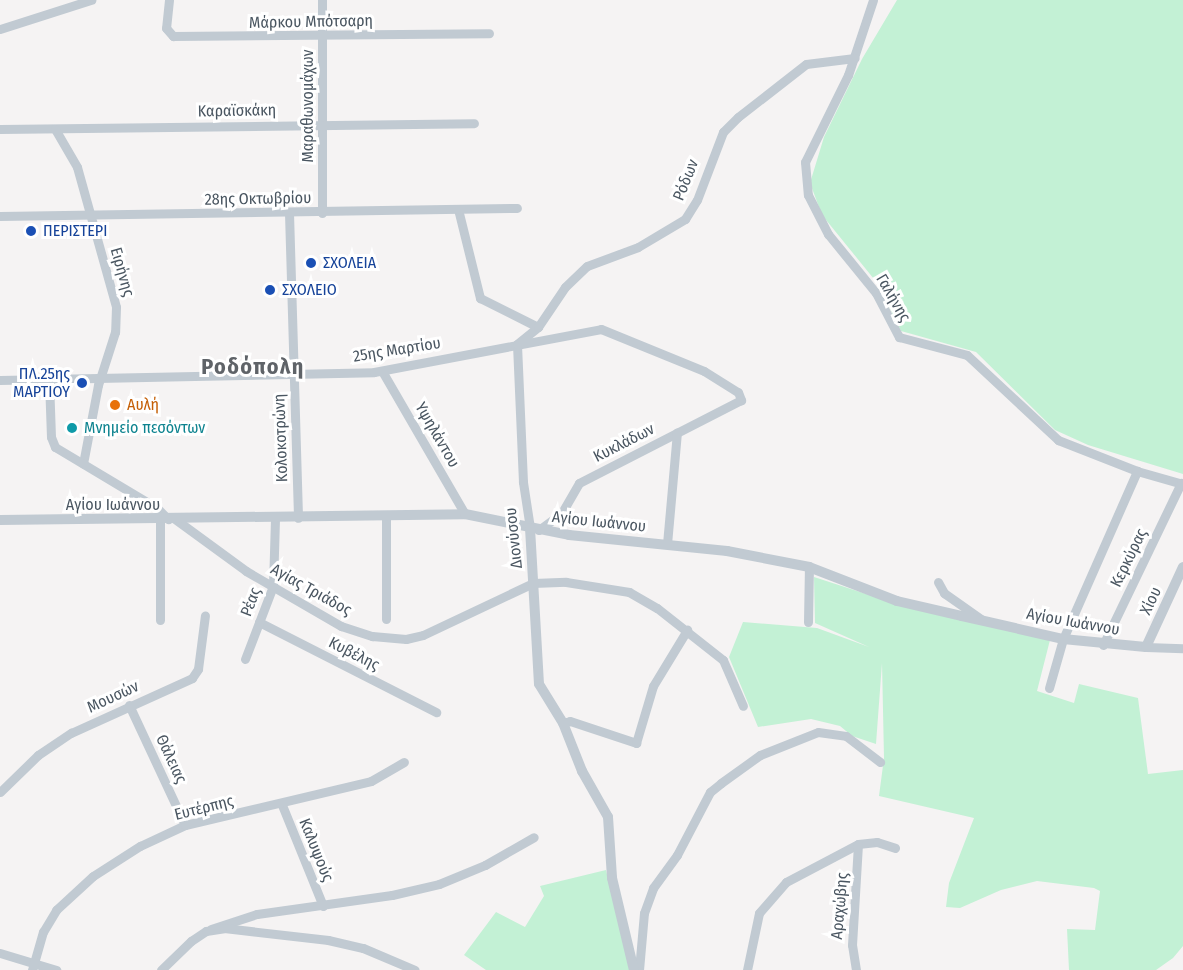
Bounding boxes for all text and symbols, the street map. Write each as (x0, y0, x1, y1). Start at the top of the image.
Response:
street label: Μάρκου Μπότσαρη (249, 11, 373, 33)
street label: Μαραθωνομάχων (298, 49, 318, 163)
street label: Καραϊσκάκη (198, 101, 276, 121)
street label: Ρόδων (669, 157, 703, 203)
street label: 28ης Οκτωβρίου (204, 188, 312, 210)
place label: ΠΕΡΙΣΤΕΡΙ (43, 221, 107, 241)
marker: ΠΕΡΙΣΤΕΡΙ (24, 224, 38, 238)
street label: Ειρήνης (106, 245, 138, 299)
place label: ΣΧΟΛΕΙΑ (323, 253, 376, 273)
marker: ΣΧΟΛΕΙΑ (304, 256, 318, 270)
street label: Γαλήνης (872, 271, 914, 325)
place label: ΣΧΟΛΕΙΟ (282, 280, 337, 300)
marker: ΣΧΟΛΕΙΟ (263, 283, 277, 297)
street label: 25ης Μαρτίου (352, 334, 442, 366)
district label: Ροδόπολη (201, 354, 305, 380)
place label: ΠΛ.25ης ΜΑΡΤΙΟΥ (13, 364, 70, 402)
marker: ΠΛ.25ης ΜΑΡΤΙΟΥ (75, 376, 89, 390)
street label: Κολοκοτρώνη (270, 393, 292, 483)
place label: Αυλή (127, 395, 159, 415)
marker: Αυλή (108, 398, 122, 412)
street label: Υψηλάντου (411, 399, 463, 471)
place label: Μνημείο πεσόντων (84, 418, 205, 438)
street label: Κυκλάδων (590, 419, 658, 467)
marker: Μνημείο πεσόντων (65, 421, 79, 435)
street label: Αγίου Ιωάννου (66, 495, 160, 515)
street label: Διονύσου (501, 507, 527, 569)
street label: Αγίου Ιωάννου (551, 508, 647, 536)
street label: Κερκύρας (1107, 526, 1151, 590)
street label: Αγίας Τριάδος (267, 560, 355, 620)
street label: Χίου (1136, 584, 1166, 618)
street label: Ρέας (237, 585, 265, 619)
street label: Αγίου Ιωάννου (1025, 604, 1121, 640)
street label: Κυβέλης (325, 633, 383, 675)
street label: Μουσών (84, 677, 142, 717)
street label: Θάλειας (151, 732, 191, 786)
street label: Ευτέρπης (173, 791, 235, 825)
street label: Καλυψούς (295, 816, 337, 884)
street label: Αραχώβης (828, 872, 852, 940)

